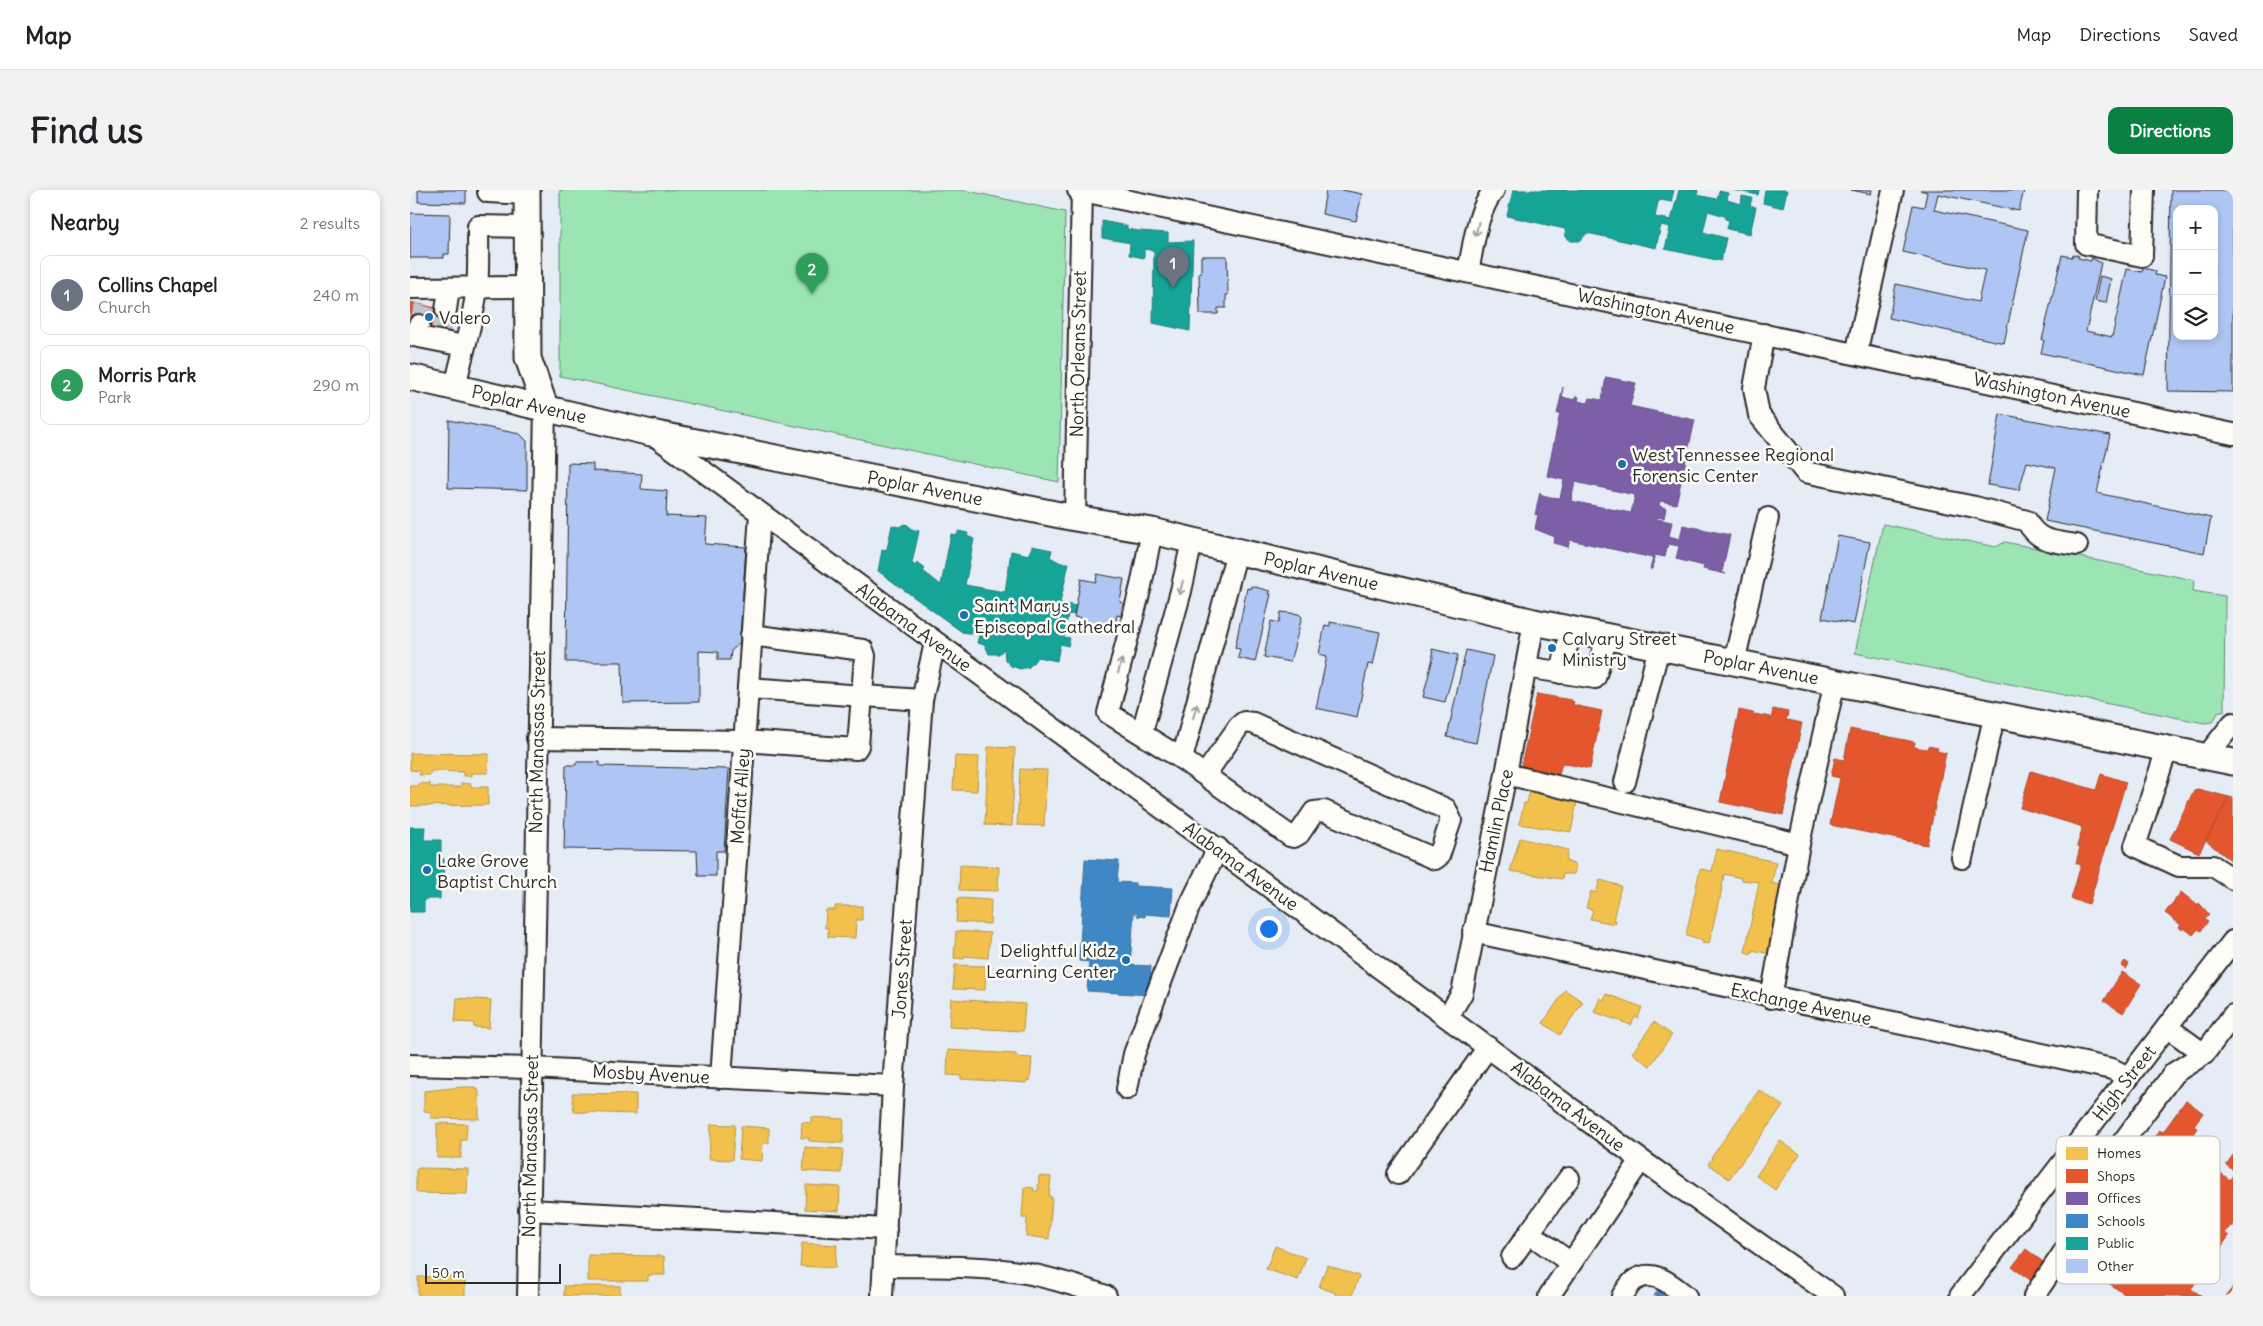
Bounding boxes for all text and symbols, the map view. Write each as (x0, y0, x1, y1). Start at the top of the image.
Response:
text: Map (25, 20, 72, 50)
text: Map (2016, 23, 2051, 46)
text: Directions (2079, 23, 2161, 46)
text: Saved (2189, 23, 2238, 46)
button: Directions (2108, 107, 2233, 154)
text: Find us (30, 108, 143, 152)
map controls (2173, 205, 2218, 340)
button: + (2173, 205, 2218, 250)
text: Nearby (50, 209, 120, 236)
text: 2 results (300, 213, 360, 233)
one-way arrow (1472, 221, 1481, 237)
pin: 1 (1157, 247, 1189, 288)
button: − (2173, 250, 2218, 295)
pin: 2 (796, 253, 828, 294)
street label: North Orleans Street (1065, 270, 1091, 438)
text: Collins Chapel (98, 273, 218, 297)
street label: Washington Avenue (1575, 283, 1737, 339)
text: 1 (64, 285, 70, 305)
text: 240 m (313, 285, 359, 305)
button: layers (2173, 295, 2218, 340)
text: Church (98, 297, 151, 317)
place label: Valero (439, 306, 491, 329)
marker: Valero (423, 311, 435, 323)
text: Morris Park (98, 363, 196, 387)
street label: Washington Avenue (1971, 367, 2133, 423)
text: 2 (63, 375, 71, 395)
text: 290 m (313, 375, 359, 395)
street label: Poplar Avenue (469, 380, 589, 428)
text: Park (98, 387, 131, 407)
place label: West Tennessee Regional Forensic Center (1632, 443, 1834, 487)
marker: West Tennessee Regional Forensic Center (1616, 458, 1628, 470)
street label: Poplar Avenue (865, 466, 985, 510)
street label: Poplar Avenue (1261, 547, 1381, 595)
street label: Alabama Avenue (852, 578, 976, 676)
one-way arrow (1176, 580, 1185, 596)
place label: Saint Marys Episcopal Cathedral (974, 594, 1135, 638)
marker: Saint Marys Episcopal Cathedral (958, 609, 970, 621)
place label: Calvary Street Ministry (1562, 627, 1677, 671)
marker: Calvary Street Ministry (1546, 642, 1558, 654)
street label: Poplar Avenue (1701, 645, 1821, 689)
street label: North Manassas Street (524, 650, 550, 834)
one-way arrow (1116, 658, 1125, 674)
one-way arrow (1191, 704, 1200, 720)
street label: Moffat Alley (725, 747, 755, 845)
street label: Hamlin Place (1474, 767, 1518, 875)
street label: Alabama Avenue (1179, 817, 1303, 915)
place label: Lake Grove Baptist Church (437, 849, 557, 893)
marker: Lake Grove Baptist Church (421, 864, 433, 876)
your location (1256, 916, 1282, 942)
street label: Jones Street (887, 918, 917, 1020)
place label: Delightful Kidz Learning Center (986, 939, 1117, 983)
marker: Delightful Kidz Learning Center (1120, 954, 1132, 966)
street label: Exchange Avenue (1728, 978, 1874, 1030)
street label: High Street (2087, 1041, 2161, 1125)
street label: North Manassas Street (517, 1054, 543, 1238)
street label: Alabama Avenue (1506, 1056, 1630, 1156)
street label: Mosby Avenue (592, 1059, 710, 1089)
legend (2056, 1136, 2220, 1284)
text: Homes (2097, 1144, 2141, 1162)
text: Shops (2097, 1167, 2135, 1185)
text: Offices (2097, 1189, 2141, 1207)
text: Schools (2097, 1212, 2145, 1230)
text: Public (2097, 1234, 2135, 1252)
text: Other (2097, 1257, 2134, 1275)
scale bar (425, 1261, 561, 1284)
text: 50 m (432, 1264, 465, 1282)

